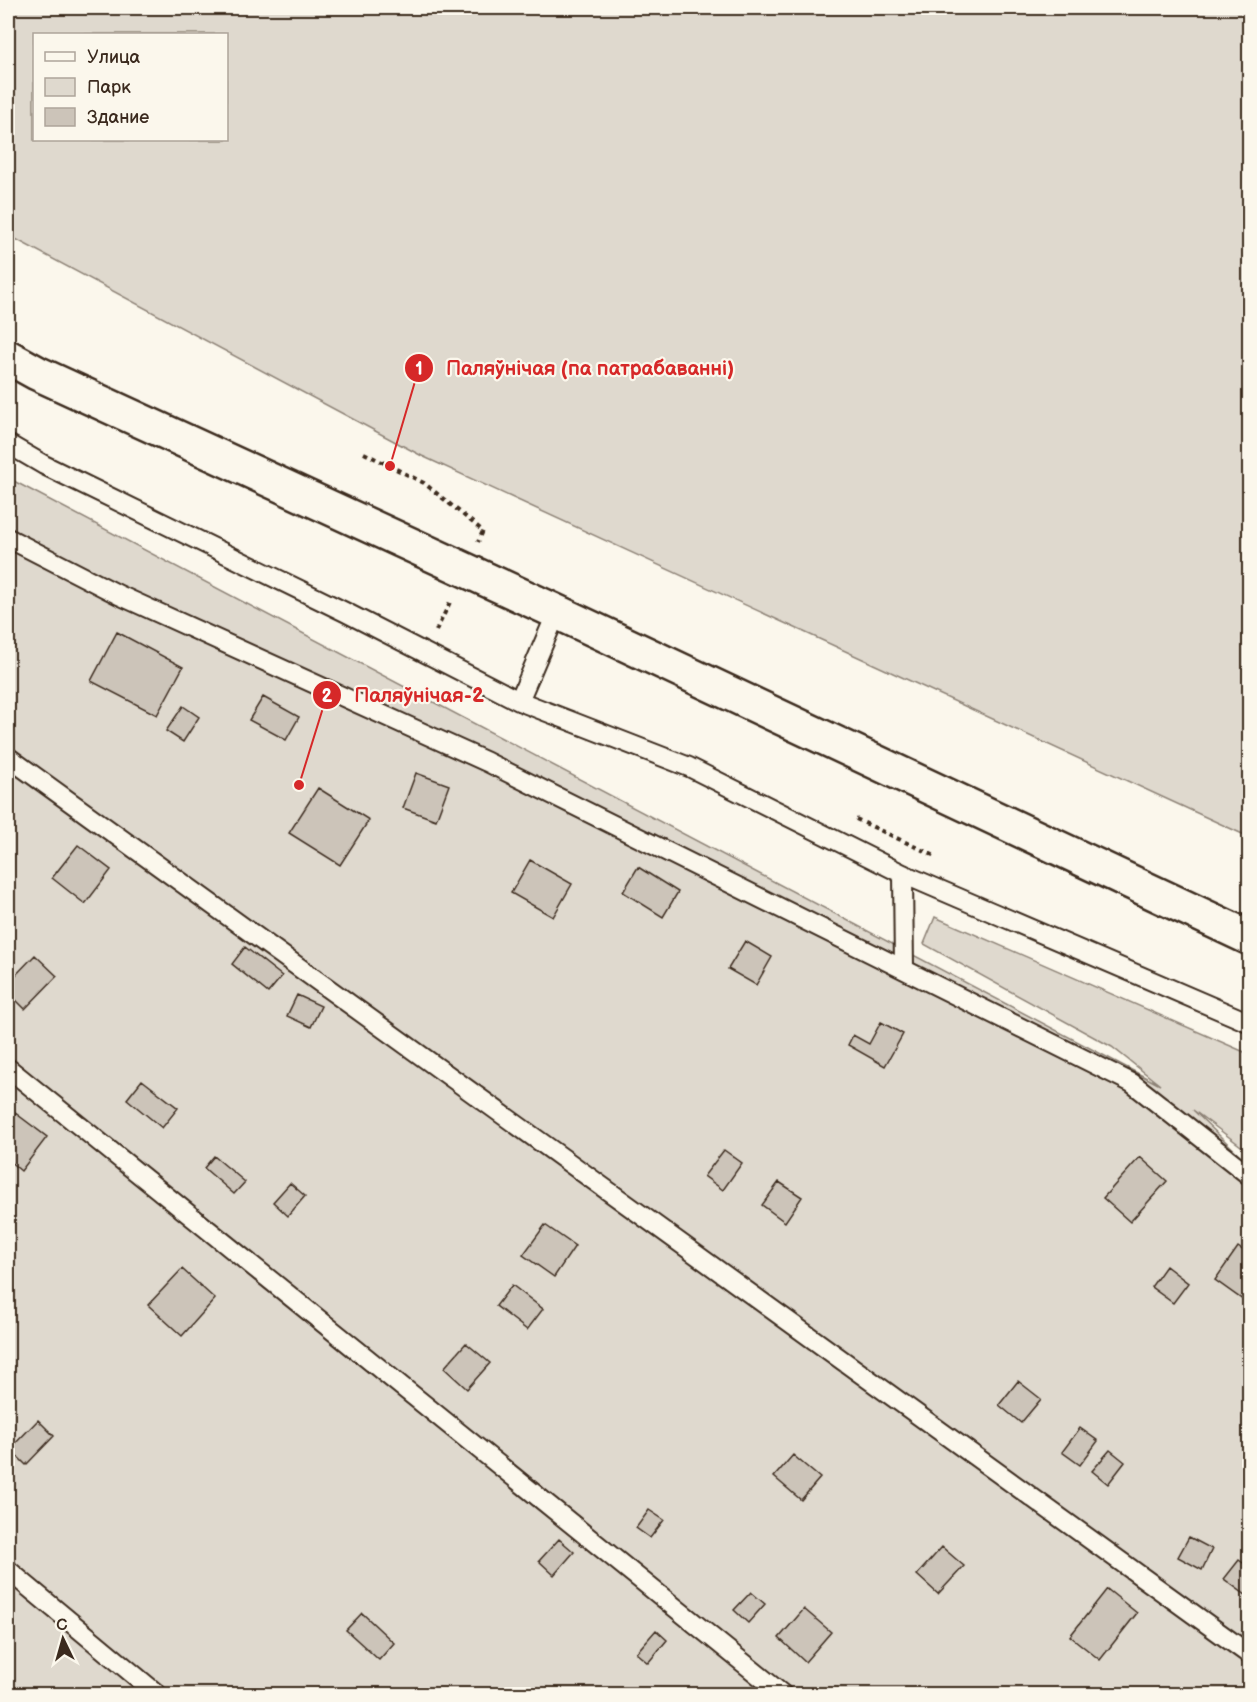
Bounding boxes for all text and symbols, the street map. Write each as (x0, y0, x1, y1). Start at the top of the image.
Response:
legend (33, 33, 228, 141)
text: Улица (87, 47, 141, 68)
text: Парк (87, 77, 131, 98)
text: Здание (87, 107, 149, 128)
callout: Паляўнічая (па патрабаванні) (404, 349, 746, 387)
text: Паляўнічая (па патрабаванні) (446, 357, 734, 381)
text: 1 (415, 359, 423, 380)
callout: Паляўнічая-2 (312, 676, 496, 714)
text: Паляўнічая-2 (354, 684, 484, 708)
text: 2 (322, 686, 333, 707)
north arrow (33, 1609, 93, 1669)
text: С (55, 1616, 68, 1636)

